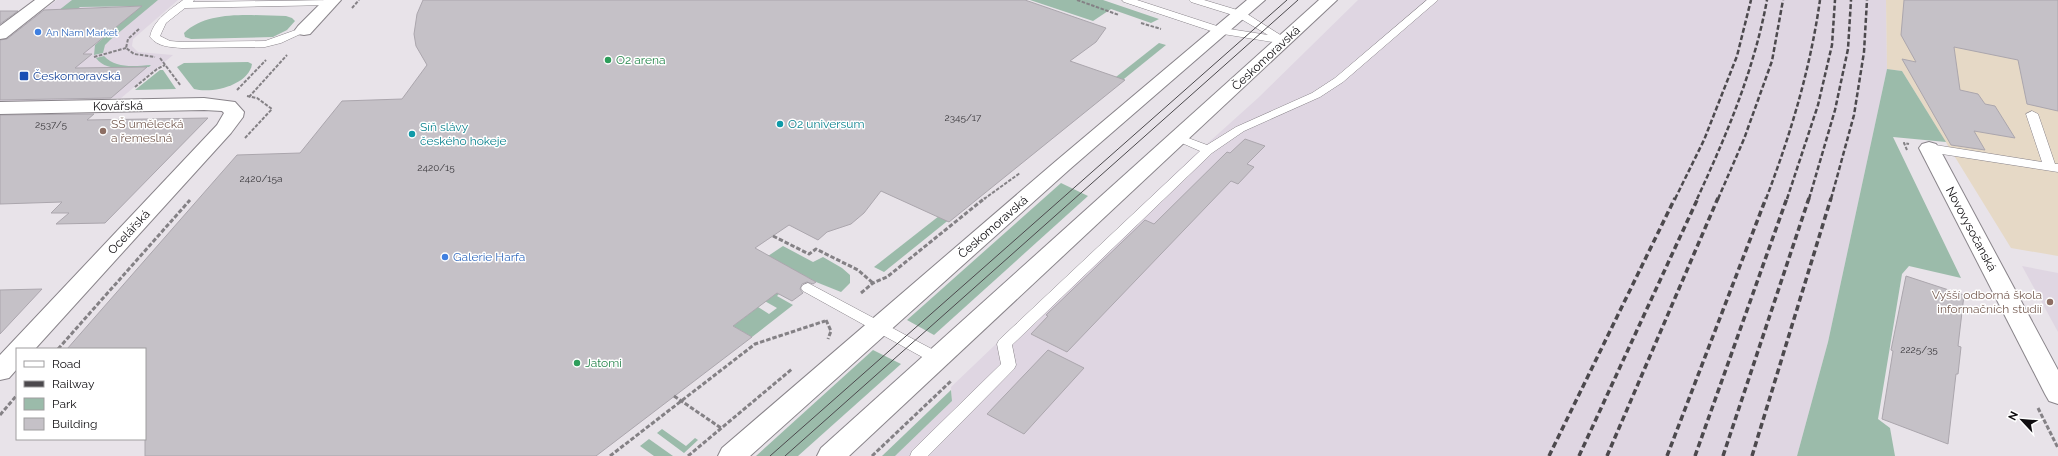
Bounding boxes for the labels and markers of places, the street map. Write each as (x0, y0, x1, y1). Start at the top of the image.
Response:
marker: An Nam Market (33, 27, 43, 37)
place label: An Nam Market (46, 27, 119, 38)
place label: O2 arena (616, 53, 665, 67)
marker: O2 arena (603, 55, 613, 65)
place label: Českomoravská (33, 69, 121, 83)
marker: Českomoravská (18, 70, 30, 82)
place label: SŠ umělecká a řemeslná (111, 117, 184, 145)
place label: O2 universum (788, 117, 864, 131)
marker: O2 universum (775, 119, 785, 129)
place label: Síň slávy českého hokeje (420, 120, 507, 148)
marker: SŠ umělecká a řemeslná (98, 126, 108, 136)
marker: Síň slávy českého hokeje (407, 129, 417, 139)
place label: Galerie Harfa (453, 250, 525, 264)
marker: Galerie Harfa (440, 252, 450, 262)
place label: Vyšší odborná škola informačních studií (1932, 288, 2042, 316)
marker: Vyšší odborná škola informačních studií (2045, 297, 2055, 307)
place label: Jatomi (585, 356, 622, 370)
marker: Jatomi (572, 358, 582, 368)

